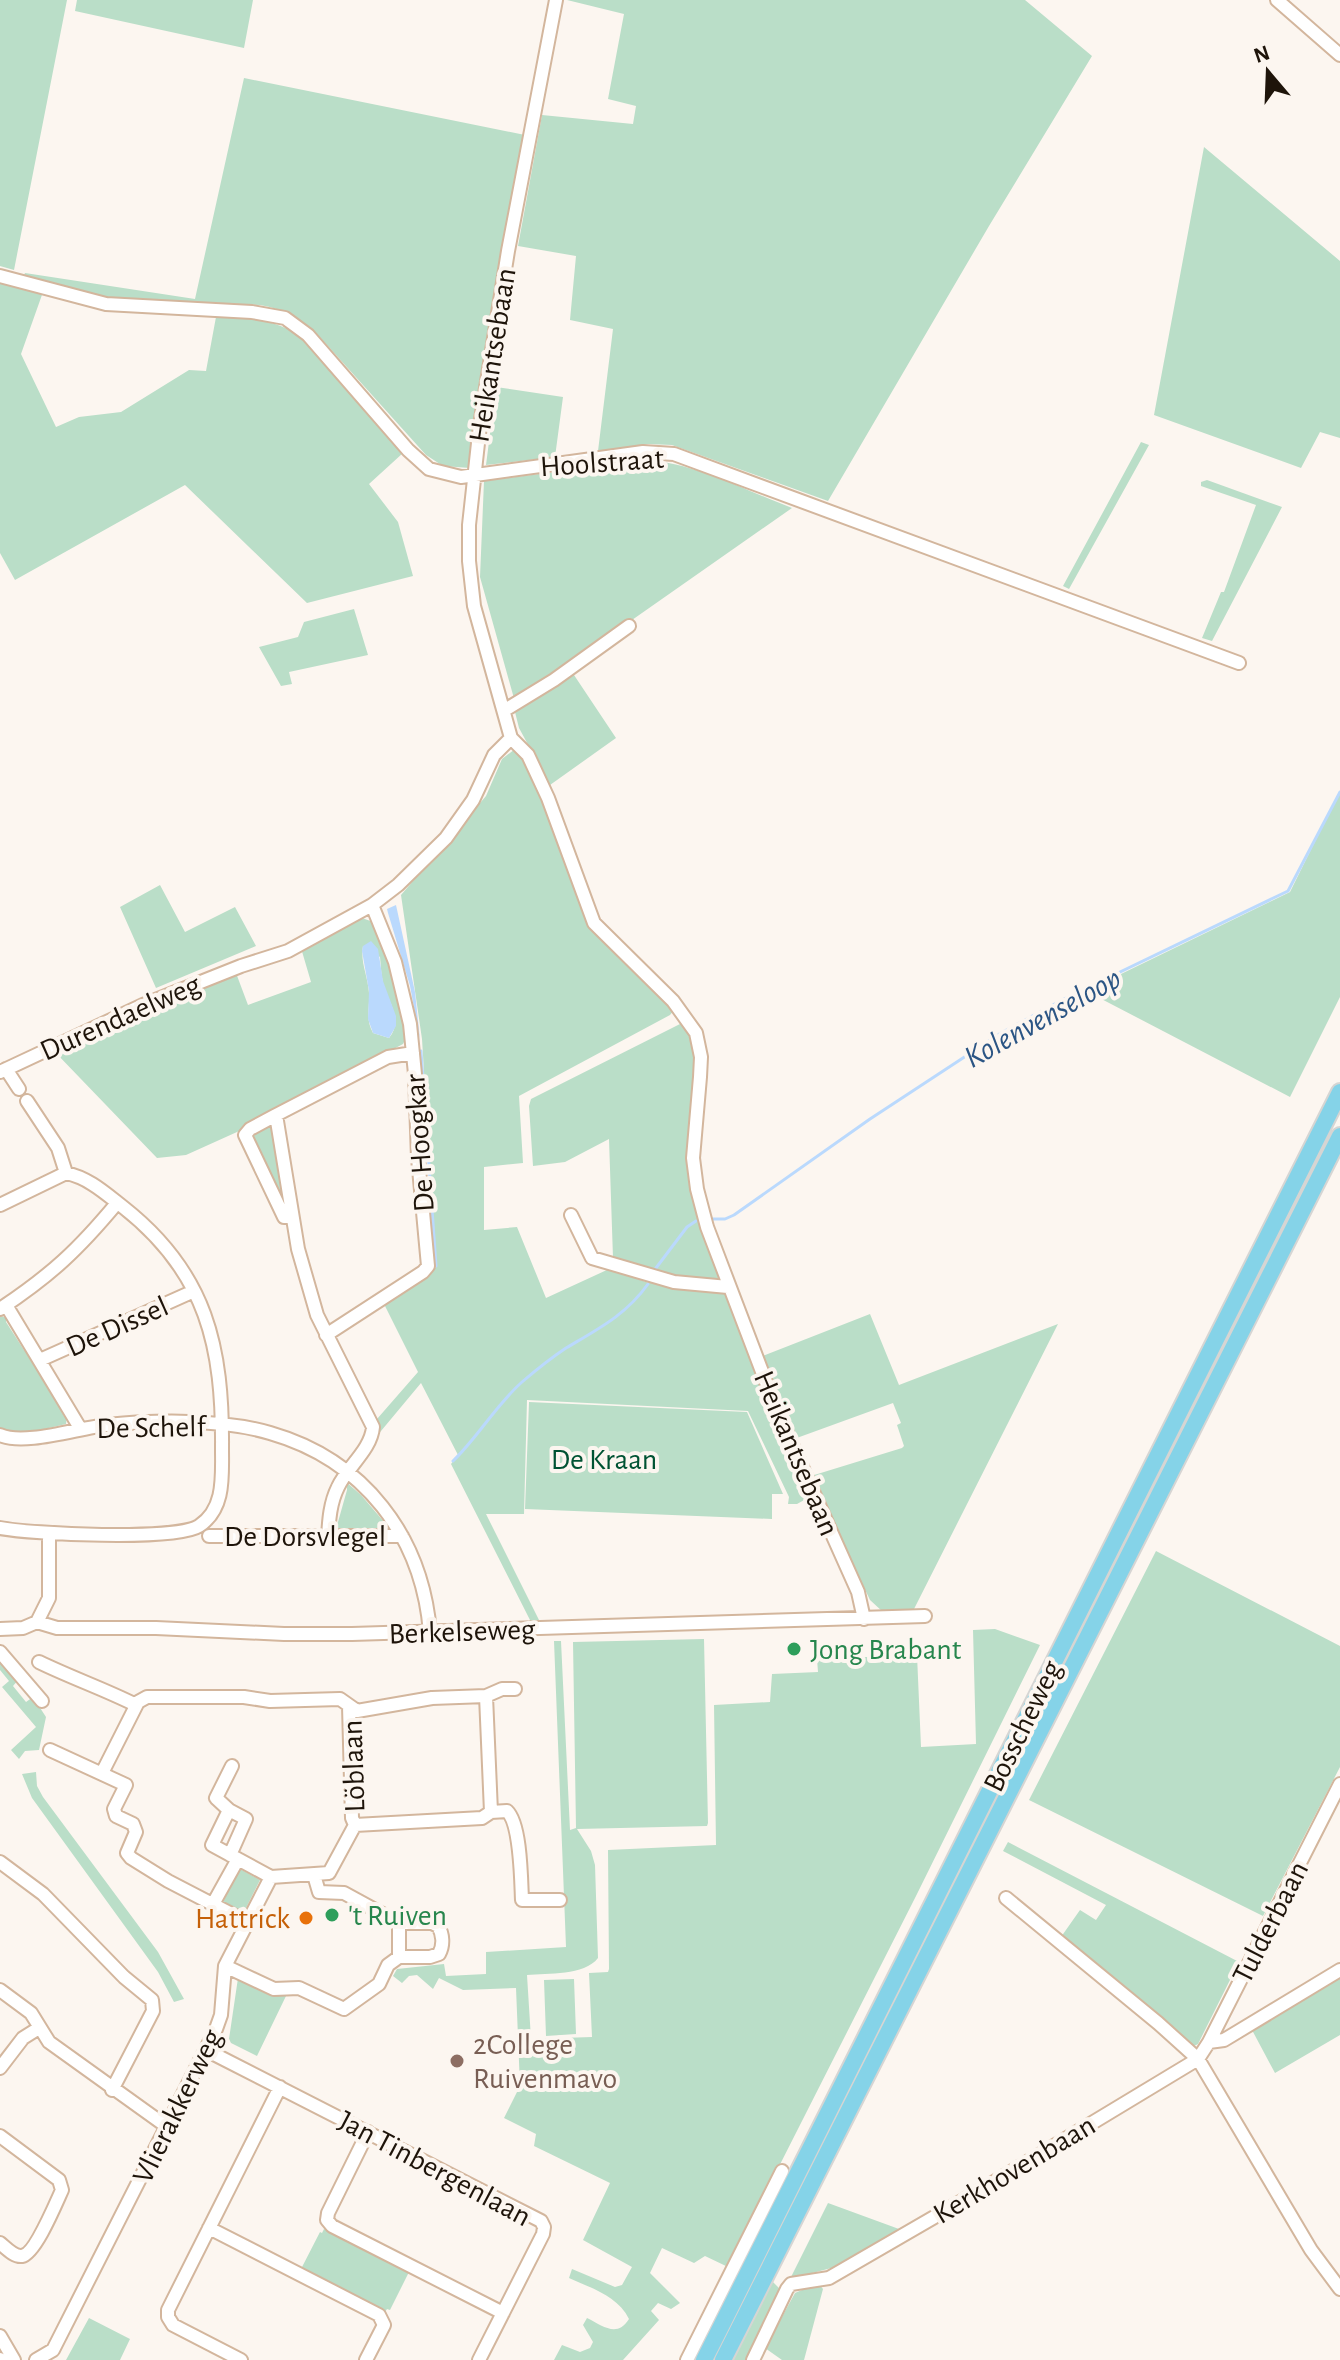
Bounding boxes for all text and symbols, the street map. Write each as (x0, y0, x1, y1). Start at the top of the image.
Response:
north arrow (1228, 32, 1308, 112)
text: N (1251, 41, 1273, 67)
street label: Heikantsebaan (464, 266, 522, 444)
street label: Hoolstraat (539, 444, 665, 482)
water label: Kolenvenseloop (959, 962, 1127, 1075)
street label: Durendaelweg (36, 969, 205, 1067)
street label: De Hoogkar (400, 1073, 440, 1213)
street label: De Dissel (62, 1291, 173, 1363)
street label: Heikantsebaan (748, 1367, 844, 1540)
street label: De Schelf (96, 1412, 208, 1444)
park label: De Kraan (551, 1445, 657, 1475)
street label: De Dorsvlegel (224, 1522, 386, 1552)
street label: Berkelseweg (388, 1614, 536, 1650)
place label: Jong Brabant (810, 1635, 962, 1665)
marker: Jong Brabant (785, 1640, 803, 1658)
street label: Bosscheweg (978, 1656, 1068, 1797)
street label: Löblaan (337, 1719, 371, 1813)
street label: Tulderbaan (1227, 1857, 1314, 1988)
place label: 't Ruiven (348, 1901, 447, 1931)
place label: Hattrick (195, 1904, 290, 1934)
marker: 't Ruiven (323, 1906, 341, 1924)
marker: Hattrick (297, 1909, 315, 1927)
street label: Vlierakkerweg (128, 2024, 228, 2188)
place label: 2College Ruivenmavo (473, 2030, 617, 2094)
marker: 2College Ruivenmavo (448, 2052, 466, 2070)
street label: Jan Tinbergenlaan (333, 2106, 536, 2232)
street label: Kerkhovenbaan (928, 2110, 1101, 2230)

